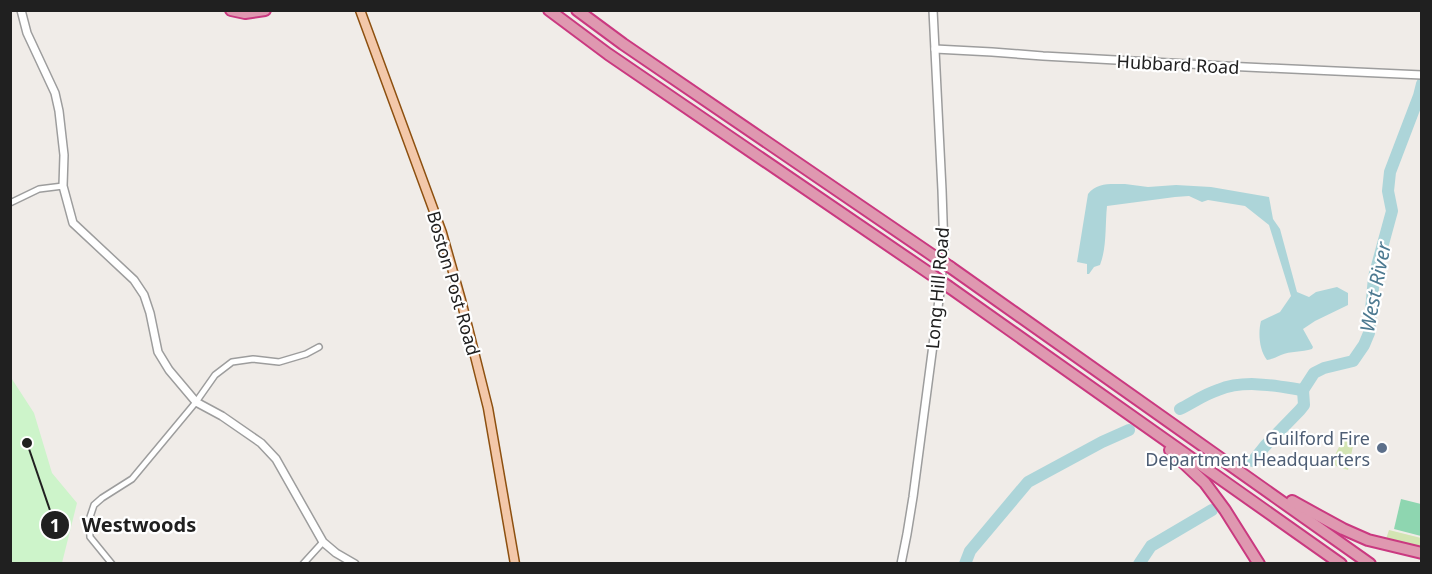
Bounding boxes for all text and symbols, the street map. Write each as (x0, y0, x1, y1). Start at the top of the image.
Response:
street label: Hubbard Road (1116, 49, 1240, 79)
street label: Boston Post Road (422, 208, 486, 358)
street label: Long Hill Road (920, 226, 954, 350)
water label: West River (1353, 239, 1397, 334)
place label: Guilford Fire Department Headquarters (1145, 426, 1370, 471)
marker: Guilford Fire Department Headquarters (1375, 441, 1389, 455)
callout: Westwoods (40, 506, 208, 544)
text: Westwoods (82, 511, 196, 538)
text: 1 (50, 513, 60, 537)

